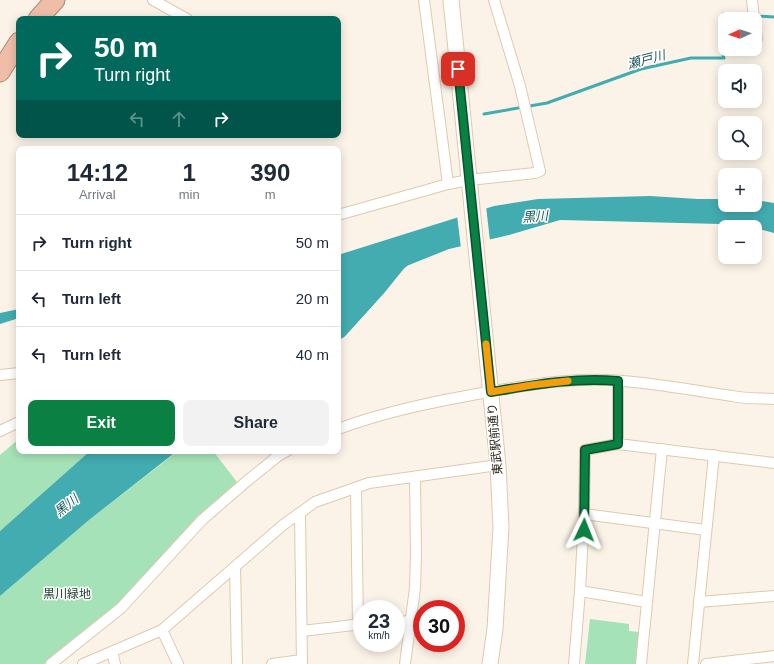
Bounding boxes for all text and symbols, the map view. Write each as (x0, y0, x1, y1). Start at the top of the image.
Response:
north arrow (718, 12, 762, 56)
map controls (718, 12, 762, 264)
icon: right (28, 32, 80, 84)
text: 50 m (94, 32, 158, 63)
water label: 瀬戸川 (625, 47, 669, 72)
pin (441, 52, 475, 86)
icon: arrive (447, 58, 469, 80)
button: sound (718, 64, 762, 108)
text: Turn right (94, 65, 170, 85)
icon: left (126, 108, 148, 130)
icon: ahead (168, 108, 190, 130)
icon: right (210, 108, 232, 130)
button: search (718, 116, 762, 160)
text: 14:12 (67, 159, 128, 186)
text: 1 (182, 159, 196, 186)
text: 390 (250, 159, 290, 186)
button: + (718, 168, 762, 212)
text: Arrival (79, 187, 116, 202)
text: min (179, 187, 200, 202)
text: m (265, 187, 276, 202)
water label: 黒川 (522, 208, 551, 225)
button: − (718, 220, 762, 264)
icon: right (28, 232, 50, 254)
text: Turn right (62, 234, 132, 251)
text: 50 m (296, 234, 329, 251)
icon: left (28, 288, 50, 310)
text: Turn left (62, 290, 121, 307)
text: 20 m (296, 290, 329, 307)
icon: left (28, 344, 50, 366)
text: Turn left (62, 346, 121, 363)
text: 40 m (296, 346, 329, 363)
button: Exit (28, 400, 175, 446)
button: Share (183, 400, 329, 446)
street label: 東武駅前通り (485, 403, 505, 475)
water label: 黒川 (51, 490, 83, 519)
position arrow (563, 509, 605, 551)
park label: 黒川緑地 (43, 587, 91, 601)
speed limit sign: 30 (413, 600, 465, 652)
text: 23 (368, 610, 390, 632)
text: km/h (368, 630, 390, 641)

